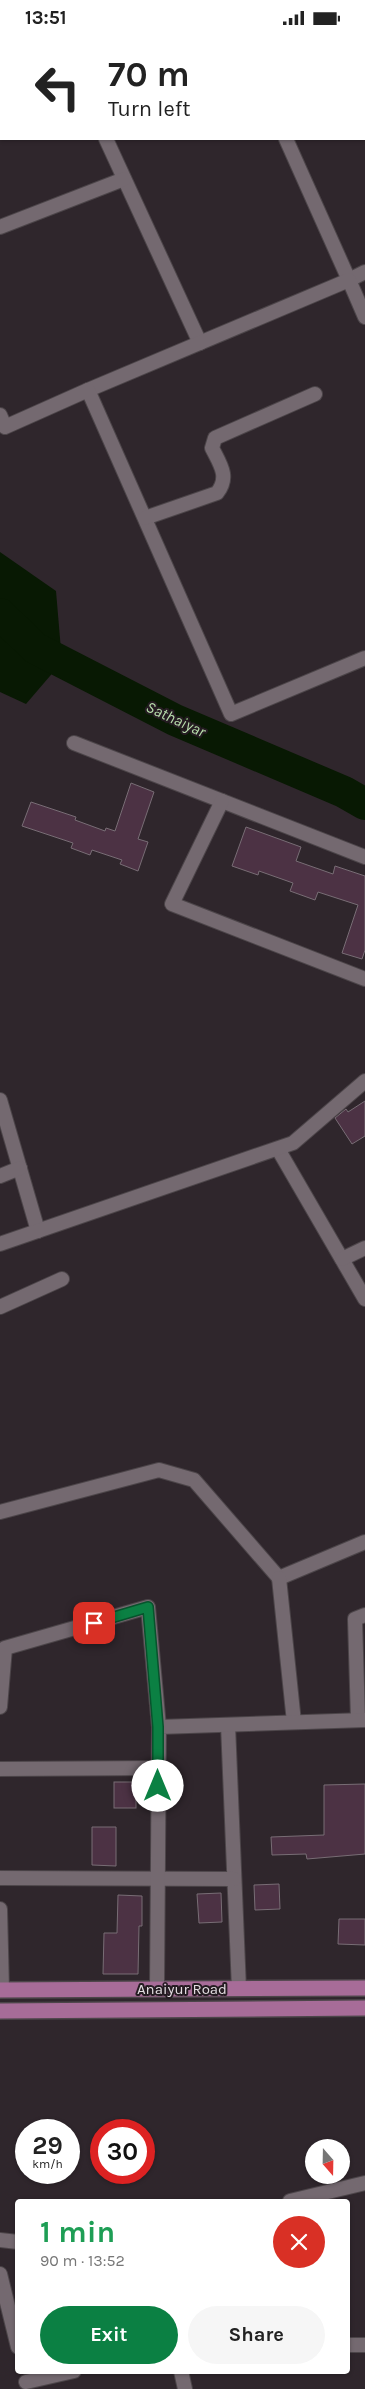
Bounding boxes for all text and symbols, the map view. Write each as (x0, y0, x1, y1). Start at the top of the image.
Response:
text: 13:51 (25, 7, 67, 29)
text: 70 m (108, 54, 190, 95)
icon: left (25, 55, 90, 120)
text: Turn left (108, 96, 191, 122)
water label: Sathaiyar (143, 697, 209, 741)
pin (73, 1602, 115, 1644)
icon: arrive (80, 1609, 108, 1637)
position arrow (131, 1759, 183, 1811)
street label: Anaiyur Road (137, 1980, 227, 1998)
speed limit sign: 30 (90, 2119, 155, 2184)
text: 29 (32, 2131, 63, 2160)
north arrow (305, 2139, 350, 2184)
map controls (305, 2139, 350, 2184)
text: km/h (32, 2157, 63, 2171)
text: 1 min (40, 2214, 115, 2250)
button: close (273, 2216, 325, 2268)
text: 90 m · 13:52 (40, 2251, 125, 2270)
button: Exit (40, 2306, 178, 2364)
button: Share (188, 2306, 325, 2364)

